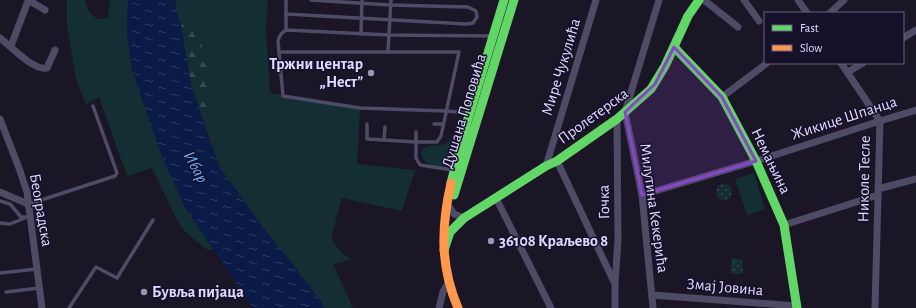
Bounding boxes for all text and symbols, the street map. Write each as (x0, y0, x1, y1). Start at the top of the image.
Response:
legend (764, 12, 904, 64)
street label: Мире Чукулића (539, 17, 584, 118)
text: Fast (800, 22, 819, 34)
text: Slow (800, 42, 822, 54)
street label: Душана Поповића (439, 52, 490, 171)
place label: Тржни центар „Нест” (269, 56, 363, 90)
marker: Тржни центар „Нест” (366, 68, 376, 78)
street label: Пролетерска (555, 85, 631, 147)
street label: Жикице Шпанца (789, 93, 899, 143)
street label: Немањина (748, 126, 794, 196)
street label: Николе Тесле (855, 135, 873, 223)
street label: Милутина Кекерића (636, 142, 671, 274)
water label: Ибар (180, 148, 211, 186)
street label: Београдска (27, 172, 55, 248)
street label: Гочка (596, 185, 612, 219)
place label: 36108 Краљево 8 (499, 233, 608, 249)
marker: 36108 Краљево 8 (486, 236, 496, 246)
street label: Змај Јовина (686, 276, 764, 299)
place label: Бувља пијаца (152, 284, 244, 301)
marker: Бувља пијаца (139, 287, 149, 297)

